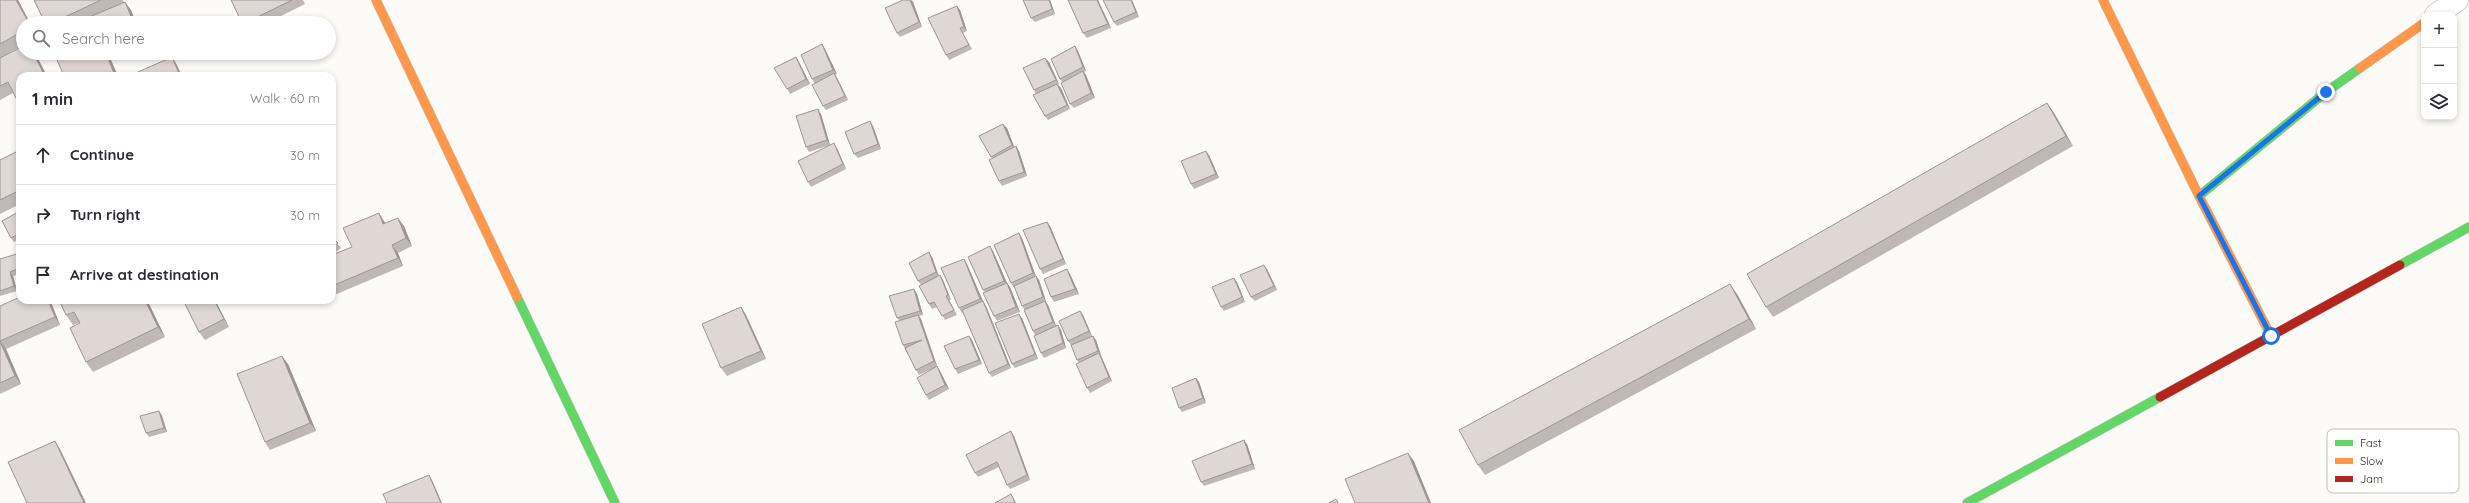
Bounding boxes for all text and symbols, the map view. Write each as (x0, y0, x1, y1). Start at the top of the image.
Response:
map controls (2421, 12, 2457, 120)
button: + (2421, 12, 2457, 48)
search box (16, 16, 336, 60)
icon: search (30, 27, 52, 49)
text: Search here (62, 29, 145, 48)
button: − (2421, 48, 2457, 84)
route end (2317, 83, 2335, 101)
button: layers (2421, 84, 2457, 120)
text: 1 min (32, 88, 73, 109)
text: Walk · 60 m (250, 90, 320, 106)
icon: ahead (32, 144, 54, 166)
text: Continue (70, 145, 134, 164)
text: 30 m (290, 147, 320, 163)
icon: right (32, 204, 54, 226)
text: Turn right (70, 205, 141, 224)
text: 30 m (290, 207, 320, 223)
icon: arrive (32, 264, 54, 286)
text: Arrive at destination (70, 265, 219, 284)
route start (2262, 327, 2280, 345)
legend (2327, 429, 2459, 493)
text: Fast (2360, 436, 2382, 450)
text: Slow (2360, 454, 2384, 468)
text: Jam (2360, 472, 2383, 486)

